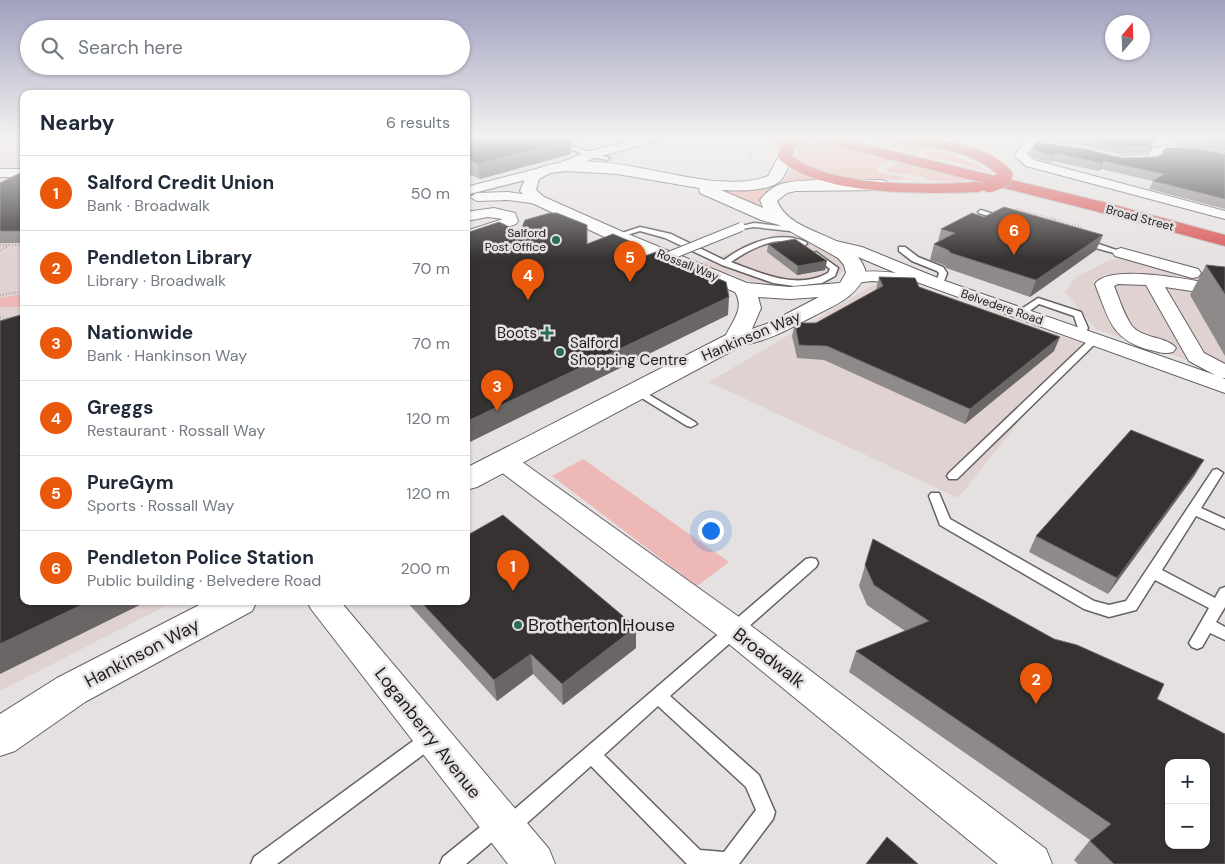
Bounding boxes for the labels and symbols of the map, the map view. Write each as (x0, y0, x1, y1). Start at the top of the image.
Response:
north arrow (1105, 15, 1150, 60)
street label: Broad Street (1104, 201, 1176, 235)
pin: 6 (998, 214, 1030, 255)
place label: Salford Post Office (485, 225, 546, 255)
marker: Salford Post Office (550, 234, 562, 246)
pin: 5 (614, 241, 646, 282)
street label: Rossall Way (655, 245, 721, 285)
pin: 4 (512, 259, 544, 300)
street label: Belvedere Road (959, 285, 1045, 329)
street label: Hankinson Way (698, 306, 804, 366)
place label: Boots (497, 323, 537, 343)
marker: Boots (541, 327, 553, 339)
place label: Salford Shopping Centre (570, 333, 687, 370)
marker: Salford Shopping Centre (554, 346, 566, 358)
pin: 3 (481, 370, 513, 411)
your location (698, 518, 724, 544)
pin: 1 (497, 550, 529, 591)
street label: Hankinson Way (80, 613, 204, 693)
place label: Brotherton House (528, 613, 675, 637)
marker: Brotherton House (512, 619, 524, 631)
street label: Broadwalk (728, 622, 810, 694)
street label: Loganberry Avenue (369, 662, 487, 804)
pin: 2 (1020, 663, 1052, 704)

